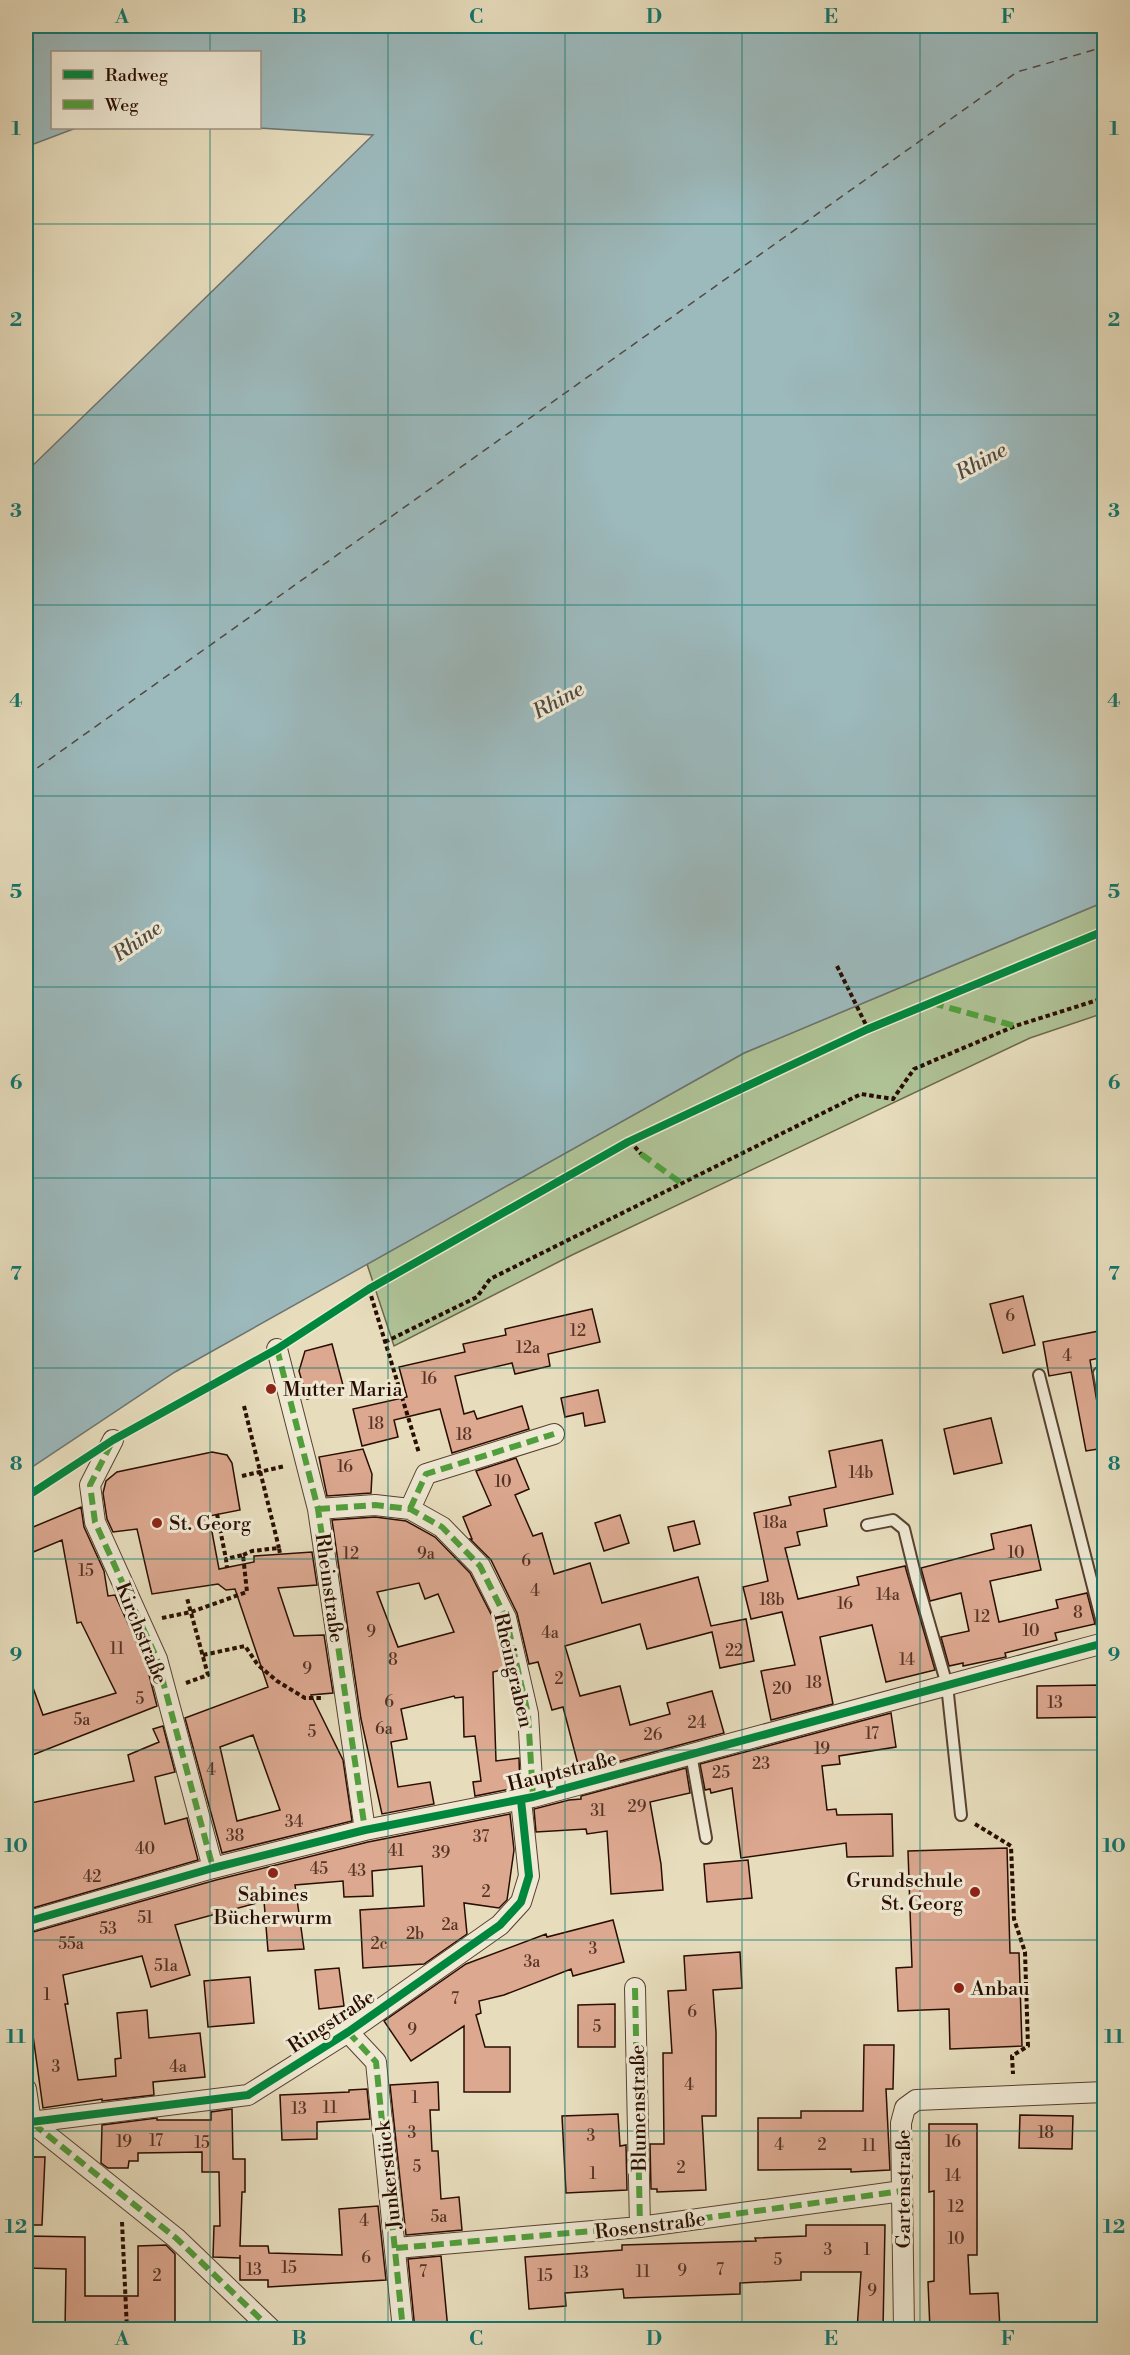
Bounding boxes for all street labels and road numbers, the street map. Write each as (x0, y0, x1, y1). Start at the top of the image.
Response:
street label: Rheinstraße (308, 1532, 349, 1645)
street label: Kirchstraße (109, 1579, 172, 1688)
street label: Rheingraben (487, 1610, 538, 1730)
street label: Hauptstraße (505, 1747, 620, 1798)
street label: Ringstraße (284, 1985, 380, 2060)
street label: Blumenstraße (626, 2044, 653, 2173)
street label: Junkerstück (371, 2118, 408, 2231)
street label: Gartenstraße (892, 2130, 917, 2249)
street label: Rosenstraße (593, 2207, 707, 2246)

